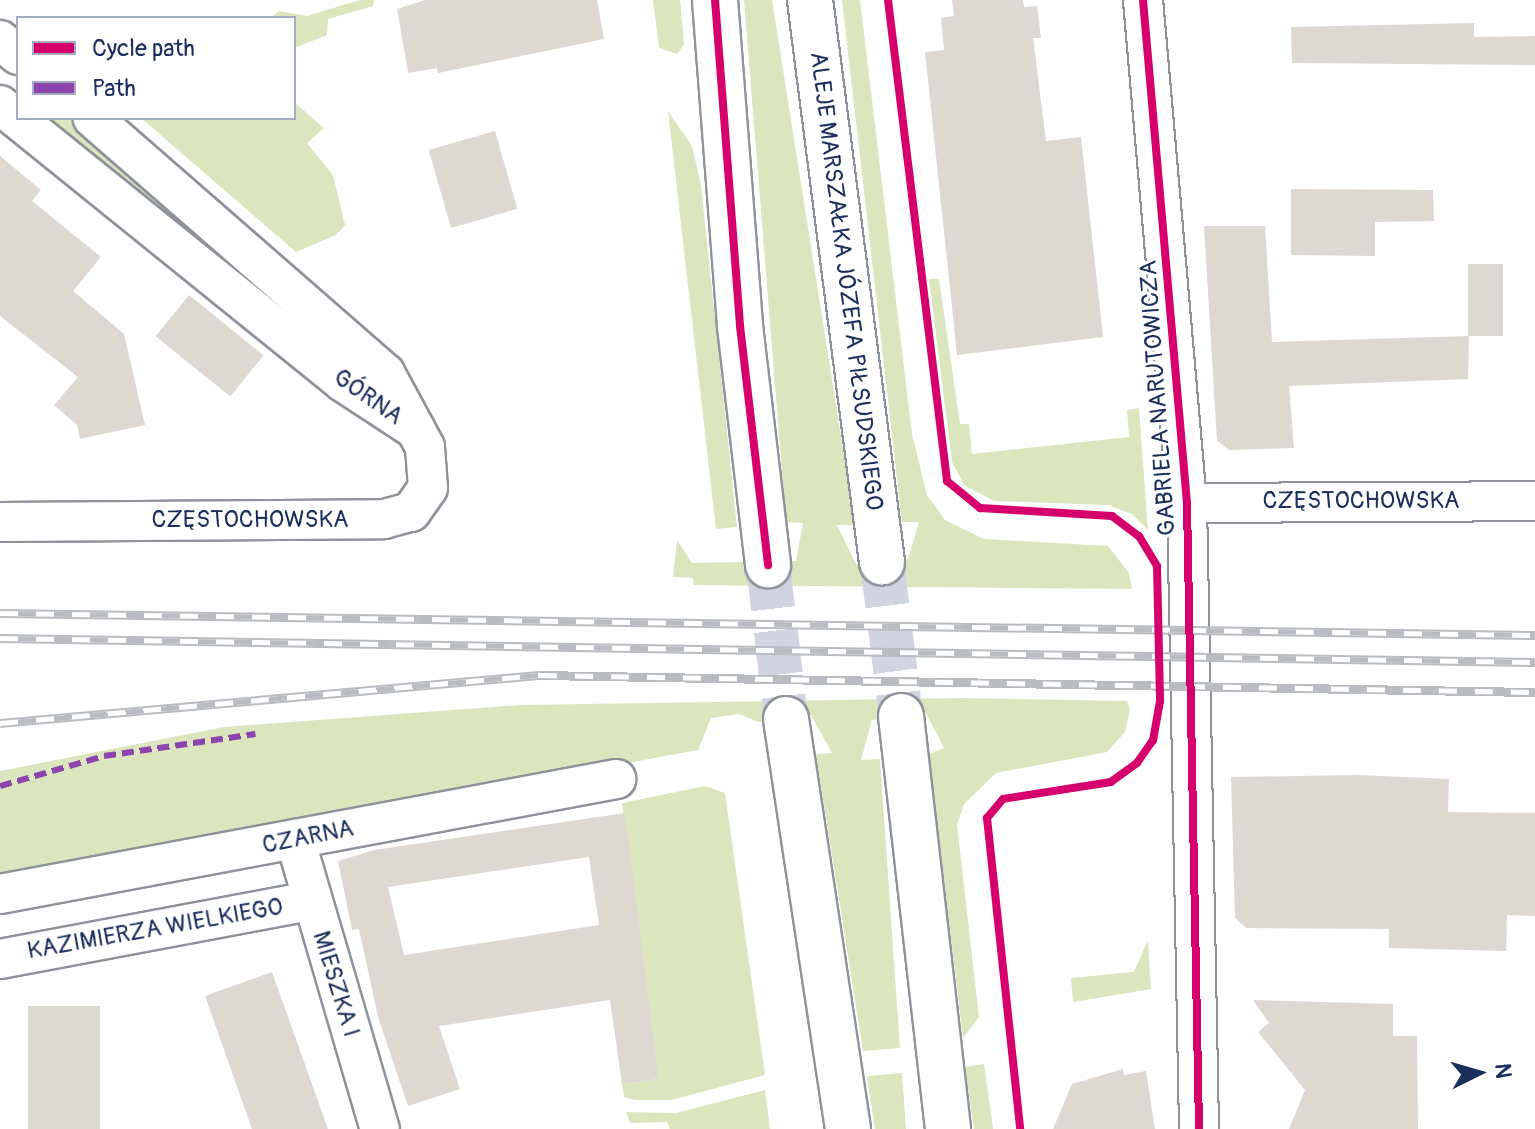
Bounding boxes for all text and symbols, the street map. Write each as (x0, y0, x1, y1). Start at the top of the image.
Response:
legend (16, 16, 296, 120)
text: Cycle path (92, 34, 195, 63)
street label: ALEJE MARSZAŁKA JÓZEFA PIŁSUDSKIEGO (804, 50, 888, 512)
text: Path (92, 74, 136, 103)
street label: GABRIELA NARUTOWICZA (1134, 259, 1182, 537)
street label: GÓRNA (328, 363, 408, 431)
street label: CZĘSTOCHOWSKA (1263, 487, 1459, 515)
street label: CZĘSTOCHOWSKA (152, 506, 348, 534)
street label: CZARNA (260, 814, 356, 860)
street label: KAZIMIERZA WIELKIEGO (25, 892, 285, 966)
street label: MIESZKA I (306, 928, 366, 1040)
north arrow (1439, 1033, 1519, 1113)
text: N (1488, 1062, 1518, 1080)

